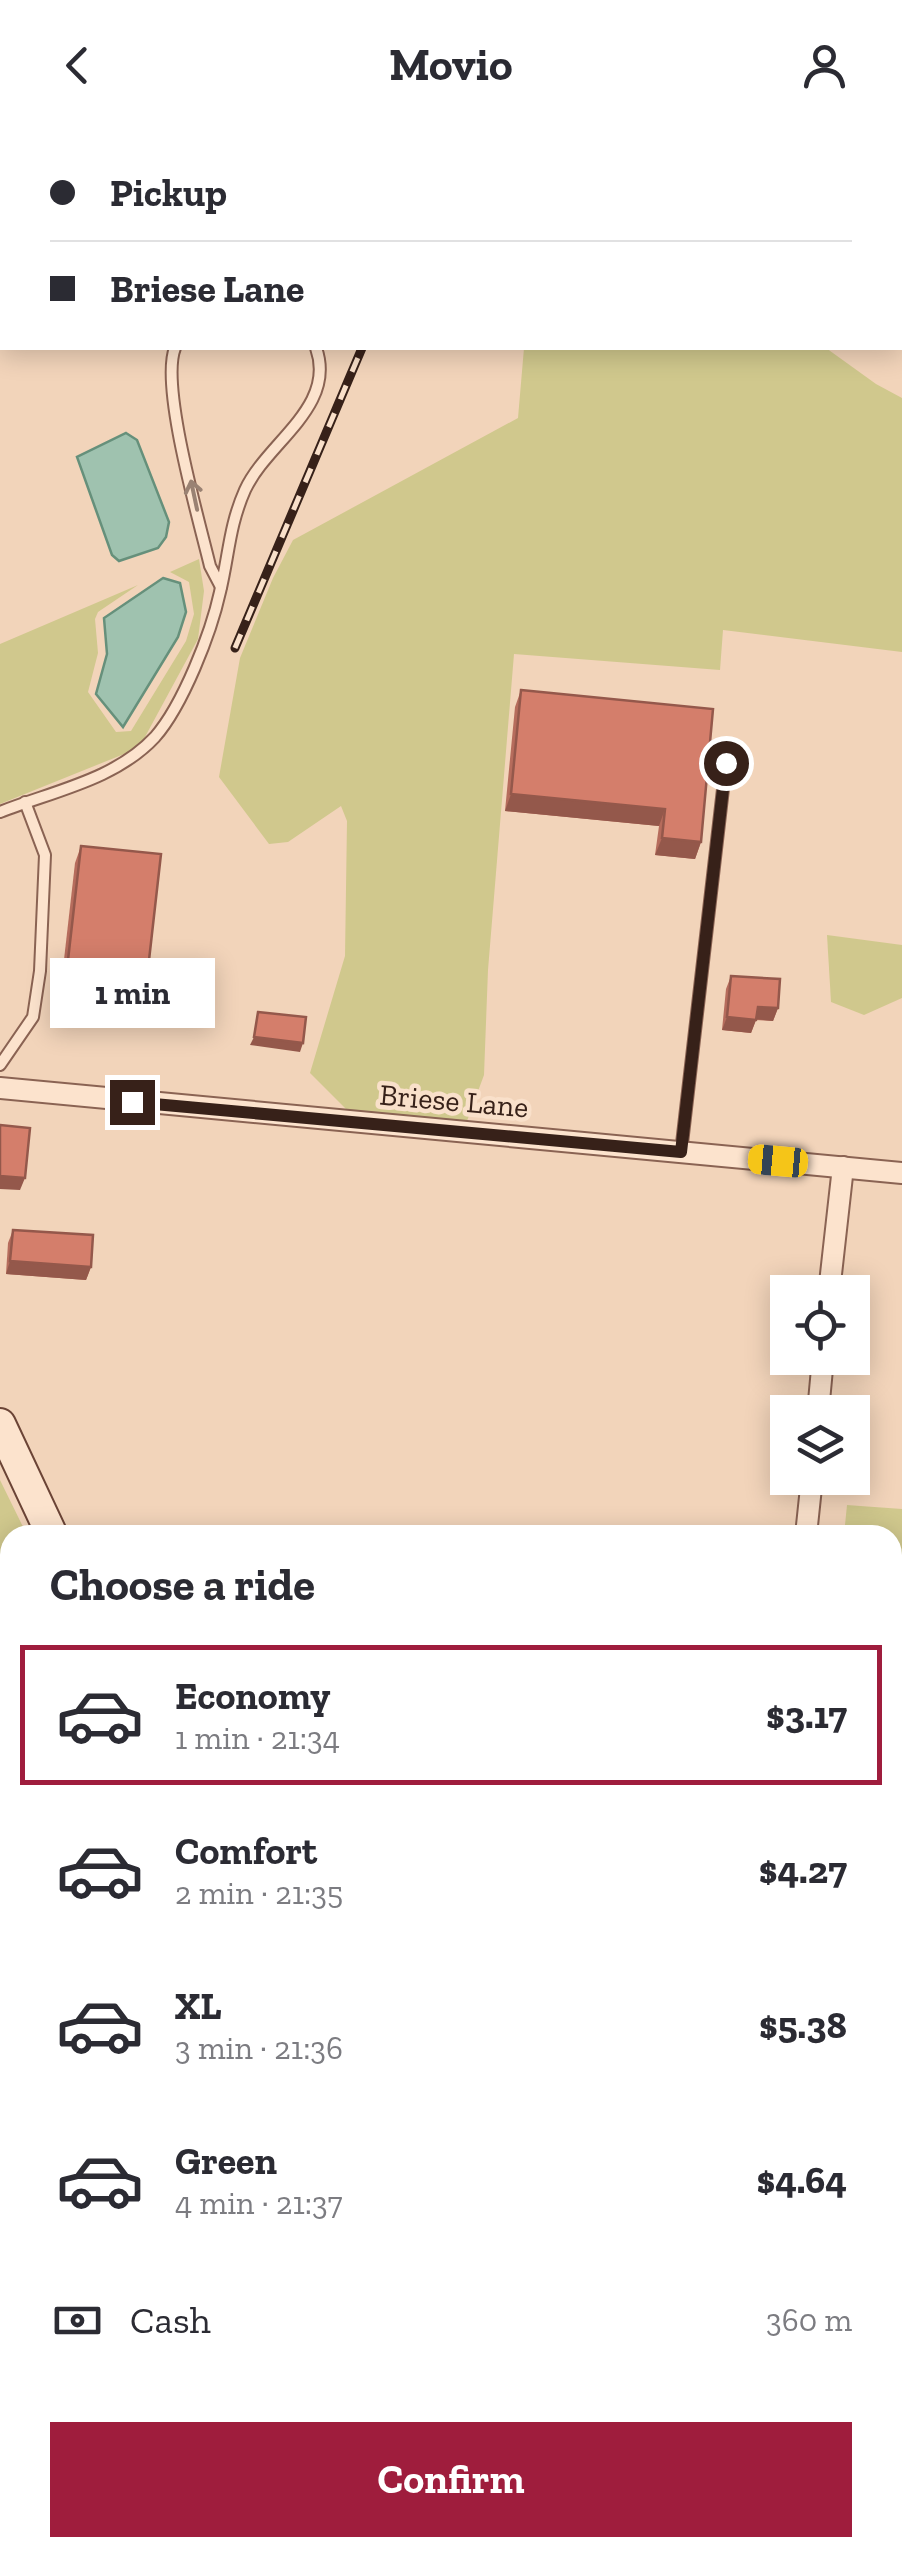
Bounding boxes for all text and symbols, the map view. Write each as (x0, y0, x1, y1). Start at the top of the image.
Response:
icon: back (50, 38, 105, 93)
text: Movio (389, 38, 513, 92)
icon: person (797, 38, 852, 93)
text: Pickup (110, 170, 227, 216)
text: Briese Lane (110, 266, 304, 312)
one-way arrow (183, 480, 202, 512)
route start (704, 741, 749, 786)
callout: 1 min (49, 957, 214, 1027)
text: 1 min (95, 974, 170, 1012)
street label: Briese Lane (378, 1077, 530, 1125)
route end (110, 1080, 155, 1125)
car (747, 1143, 809, 1179)
map controls (770, 1275, 870, 1495)
button: locate (770, 1275, 870, 1375)
button: layers (770, 1395, 870, 1495)
text: Choose a ride (50, 1558, 315, 1612)
icon: car (55, 1670, 145, 1760)
text: Economy (175, 1673, 330, 1719)
text: $3.17 (766, 1692, 847, 1738)
text: 1 min · 21:34 (175, 1719, 340, 1757)
icon: car (55, 1825, 145, 1915)
text: Comfort (175, 1828, 317, 1874)
text: $4.27 (759, 1847, 847, 1893)
text: 2 min · 21:35 (175, 1874, 343, 1912)
icon: car (55, 1980, 145, 2070)
text: XL (175, 1983, 222, 2029)
text: $5.38 (759, 2002, 847, 2048)
text: 3 min · 21:36 (175, 2029, 343, 2067)
icon: car (55, 2135, 145, 2225)
text: Green (175, 2138, 277, 2184)
text: $4.64 (757, 2157, 847, 2203)
text: 4 min · 21:37 (175, 2184, 343, 2222)
icon: cash (50, 2293, 105, 2348)
text: Cash (130, 2297, 211, 2343)
text: 360 m (766, 2301, 852, 2339)
button: Confirm (50, 2422, 852, 2537)

